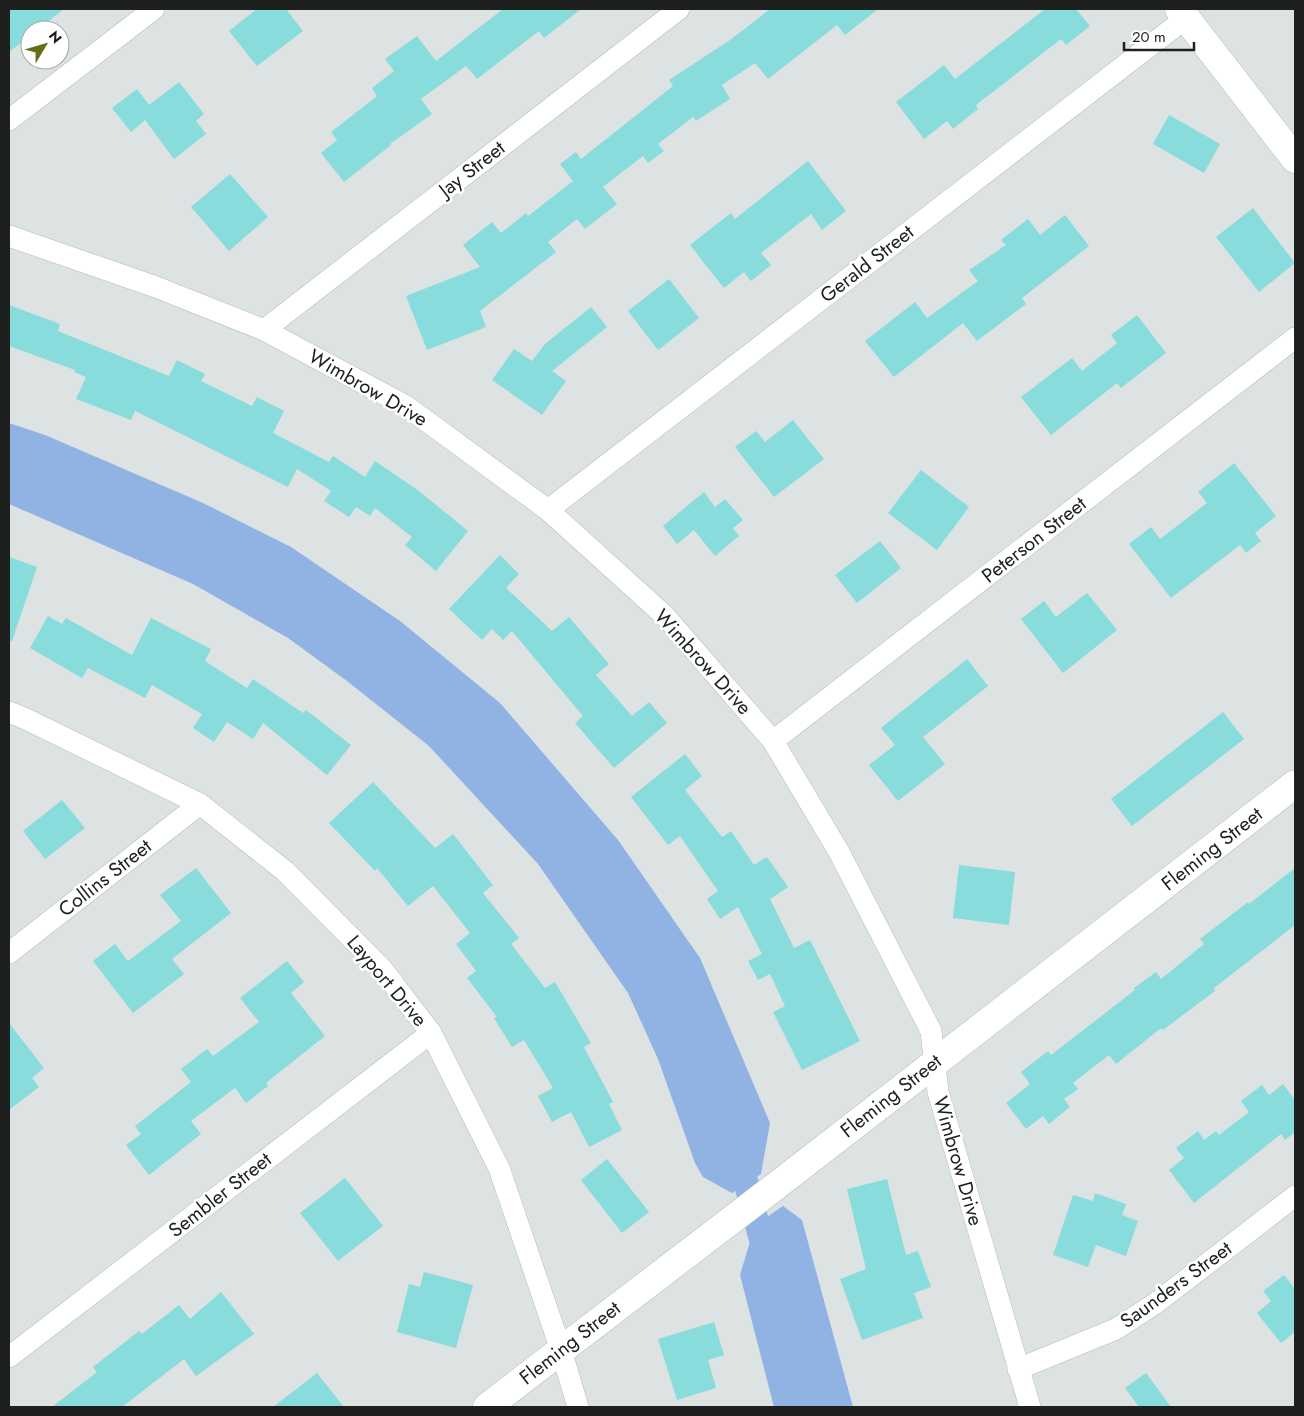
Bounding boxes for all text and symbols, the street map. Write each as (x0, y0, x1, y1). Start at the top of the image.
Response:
north arrow (20, 20, 70, 70)
scale bar (1124, 20, 1194, 52)
text: N (44, 26, 67, 48)
text: 20 m (1132, 26, 1166, 48)
street label: Jay Street (430, 134, 511, 206)
street label: Gerald Street (814, 218, 920, 310)
street label: Wimbrow Drive (303, 342, 433, 434)
street label: Peterson Street (975, 490, 1093, 590)
street label: Wimbrow Drive (648, 603, 758, 721)
street label: Fleming Street (1155, 800, 1269, 898)
street label: Collins Street (52, 832, 158, 924)
street label: Layport Drive (340, 929, 434, 1033)
street label: Fleming Street (834, 1047, 948, 1145)
street label: Wimbrow Drive (926, 1093, 990, 1229)
street label: Sembler Street (162, 1145, 278, 1245)
street label: Saunders Street (1114, 1234, 1238, 1336)
street label: Fleming Street (513, 1294, 627, 1392)

